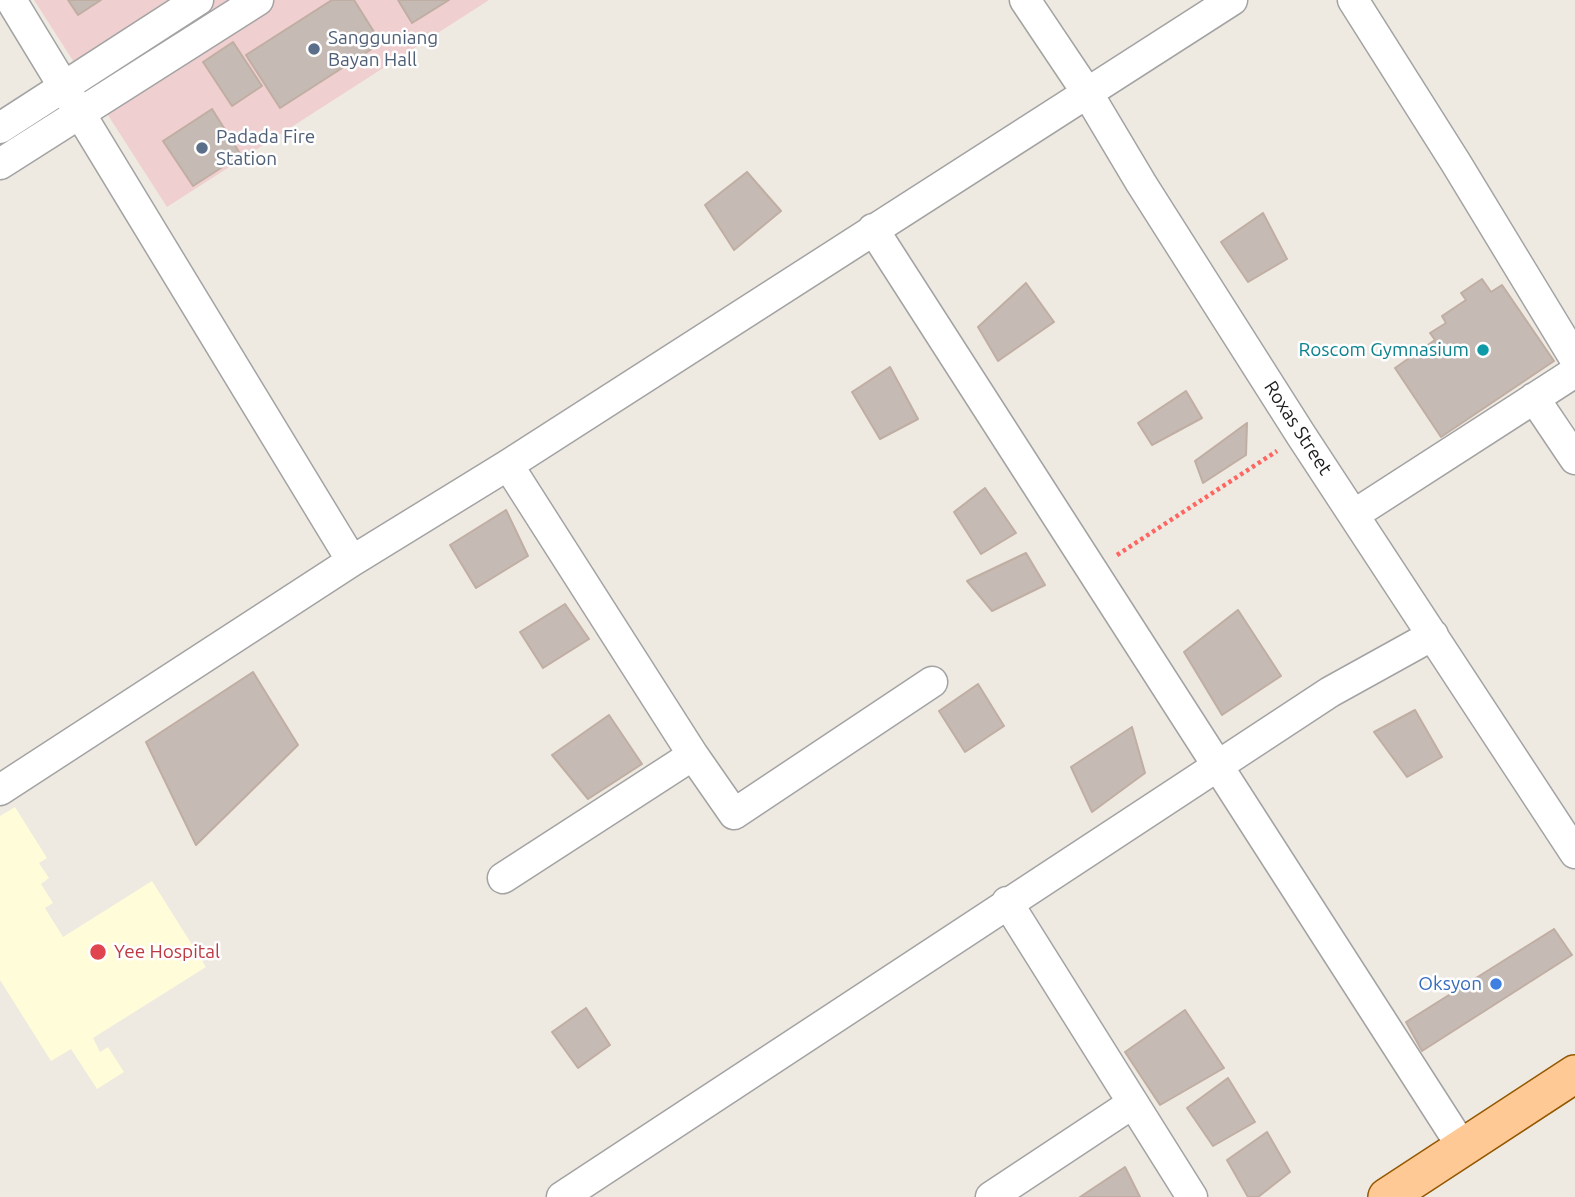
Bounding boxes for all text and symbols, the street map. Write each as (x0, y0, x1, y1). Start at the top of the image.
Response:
place label: Sangguniang Bayan Hall (328, 27, 438, 71)
marker: Sangguniang Bayan Hall (306, 41, 322, 57)
place label: Padada Fire Station (216, 126, 315, 170)
marker: Padada Fire Station (194, 140, 210, 156)
place label: Roscom Gymnasium (1298, 339, 1469, 361)
marker: Roscom Gymnasium (1475, 342, 1491, 358)
street label: Roxas Street (1259, 377, 1337, 479)
place label: Yee Hospital (114, 941, 220, 963)
marker: Yee Hospital (88, 942, 108, 962)
place label: Oksyon (1418, 973, 1482, 995)
marker: Oksyon (1488, 976, 1504, 992)

